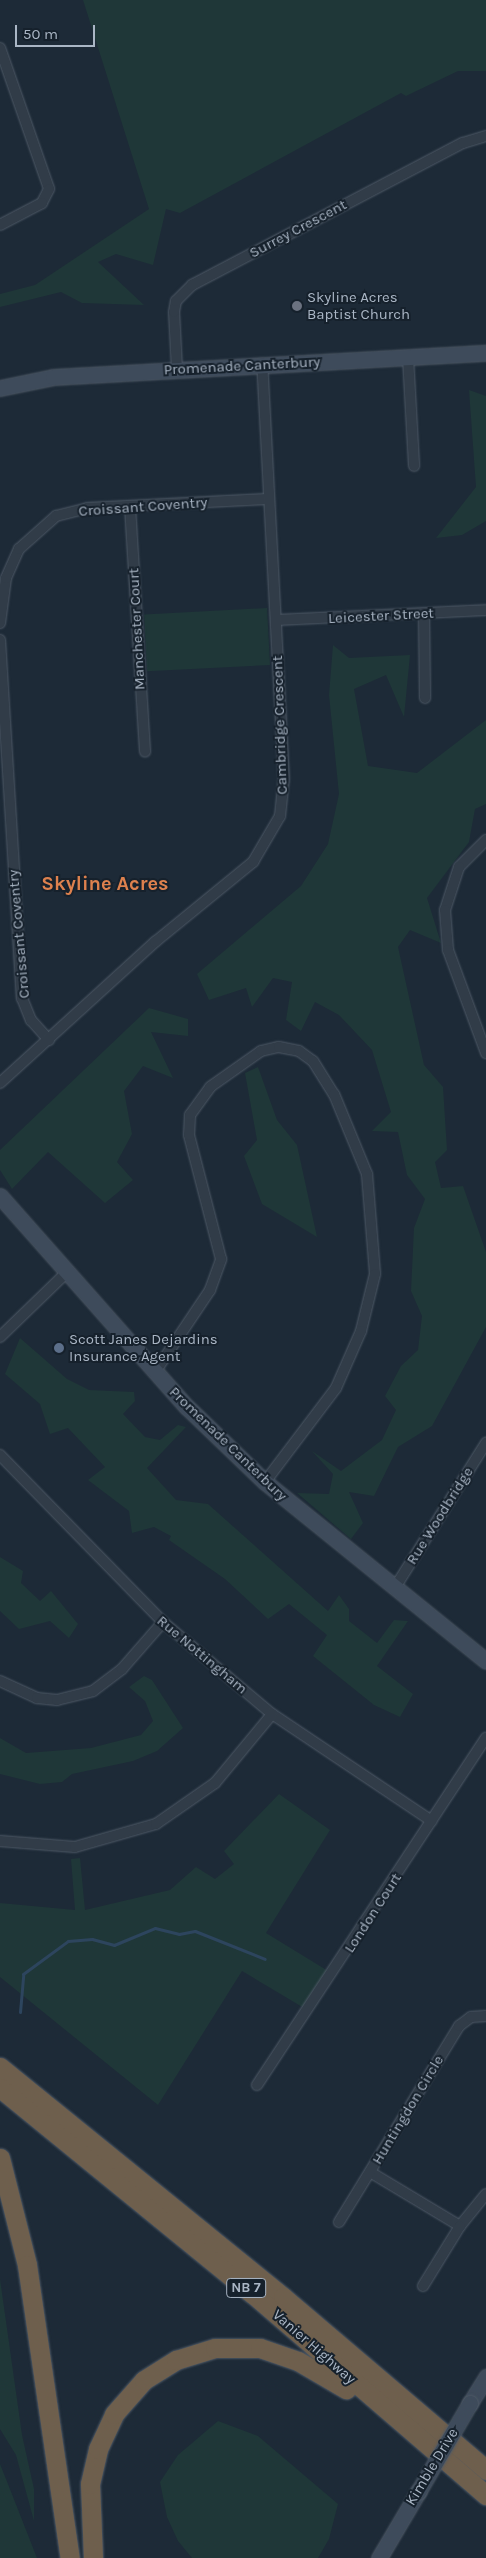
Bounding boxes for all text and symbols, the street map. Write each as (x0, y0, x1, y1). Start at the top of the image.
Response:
scale bar (18, 15, 98, 47)
text: 50 m (23, 25, 58, 43)
street label: Surrey Crescent (246, 196, 350, 262)
place label: Skyline Acres Baptist Church (307, 288, 410, 323)
marker: Skyline Acres Baptist Church (291, 300, 303, 312)
street label: Promenade Canterbury (163, 353, 321, 379)
street label: Croissant Coventry (78, 494, 208, 520)
street label: Manchester Court (125, 567, 149, 691)
street label: Leicester Street (328, 604, 434, 628)
street label: Cambridge Crescent (269, 655, 291, 795)
street label: Croissant Coventry (4, 869, 34, 999)
district label: Skyline Acres (41, 871, 169, 895)
place label: Scott Janes Dejardins Insurance Agent (69, 1330, 218, 1365)
marker: Scott Janes Dejardins Insurance Agent (53, 1342, 65, 1354)
street label: Promenade Canterbury (165, 1383, 291, 1505)
street label: Rue Woodbridge (403, 1464, 477, 1568)
street label: Rue Nottingham (153, 1612, 251, 1698)
street label: London Court (341, 1870, 405, 1956)
street label: Huntingdon Circle (368, 2052, 448, 2168)
road number: NB 7 (226, 2276, 266, 2300)
street label: Vanier Highway (269, 2306, 359, 2388)
street label: Kimble Drive (402, 2425, 462, 2509)

